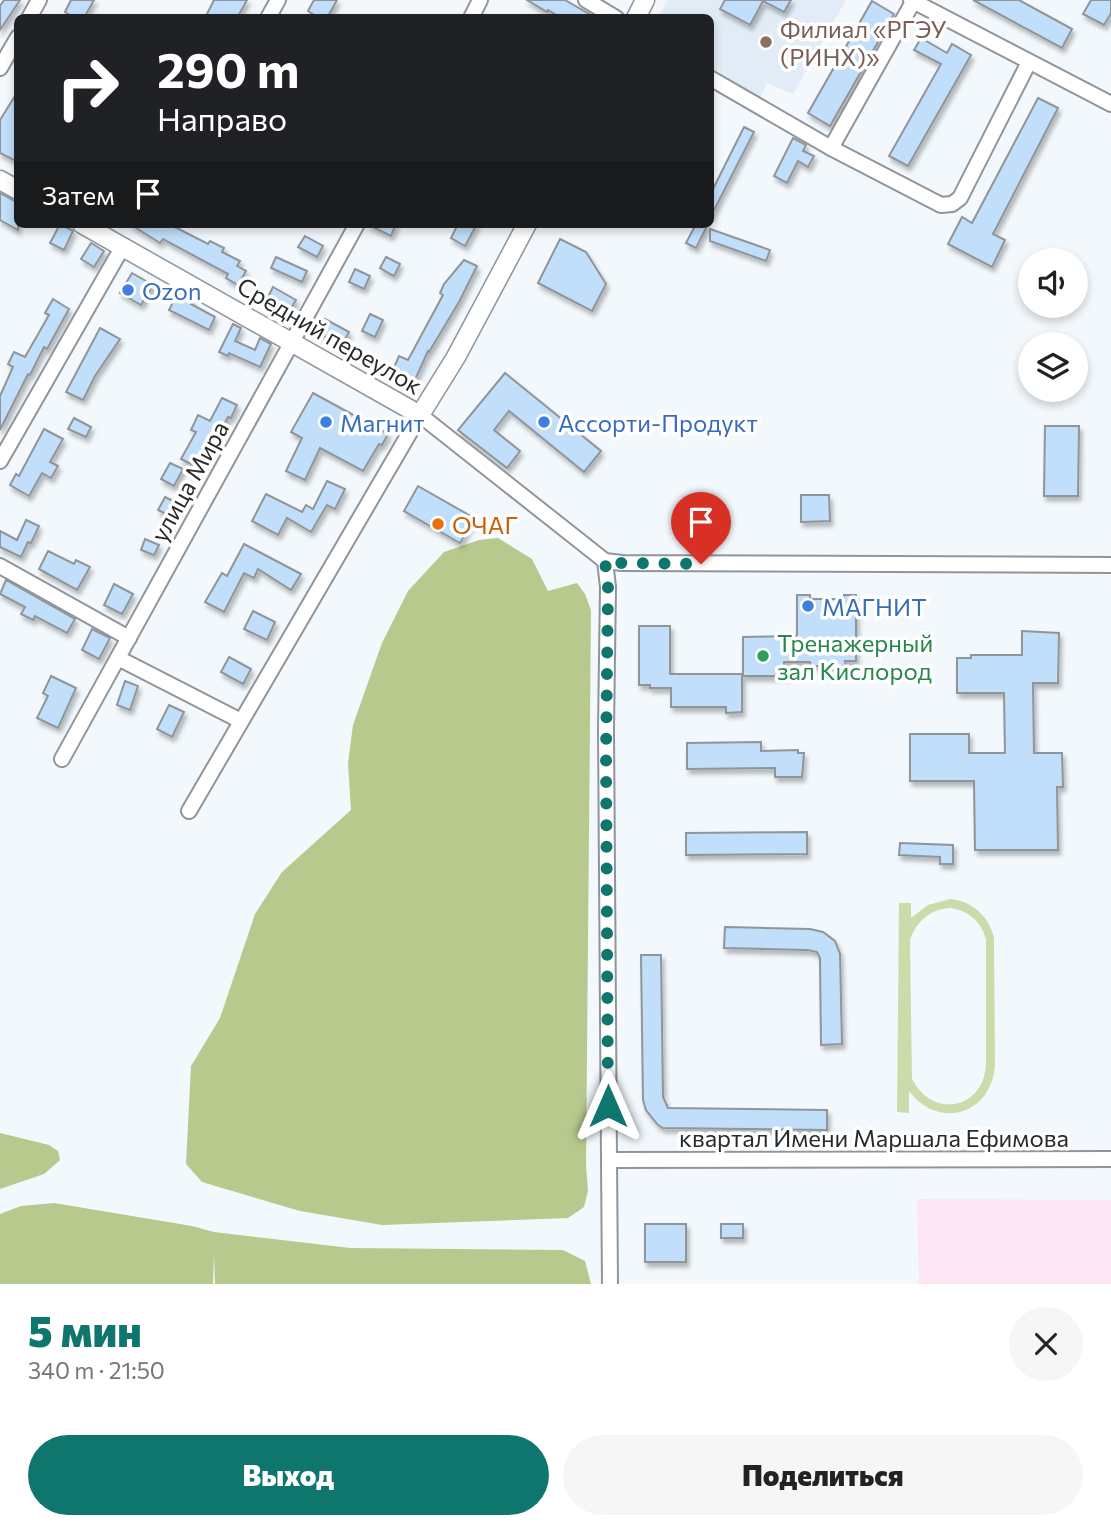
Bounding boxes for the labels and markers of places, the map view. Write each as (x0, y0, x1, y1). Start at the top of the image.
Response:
place label: Филиал «РГЭУ (РИНХ)» (780, 14, 947, 71)
marker: Филиал «РГЭУ (РИНХ)» (758, 34, 774, 50)
place label: Ozon (142, 276, 202, 305)
marker: Ozon (120, 282, 136, 298)
place label: Магнит (340, 408, 424, 437)
place label: Ассорти-Продукт (558, 408, 758, 437)
marker: Магнит (318, 414, 334, 430)
marker: Ассорти-Продукт (536, 414, 552, 430)
pin (671, 492, 731, 564)
place label: ОЧАГ (452, 510, 518, 539)
marker: ОЧАГ (430, 516, 446, 532)
place label: МАГНИТ (822, 592, 927, 621)
marker: МАГНИТ (800, 598, 816, 614)
place label: Тренажерный зал Кислород (777, 628, 933, 685)
marker: Тренажерный зал Кислород (755, 648, 771, 664)

